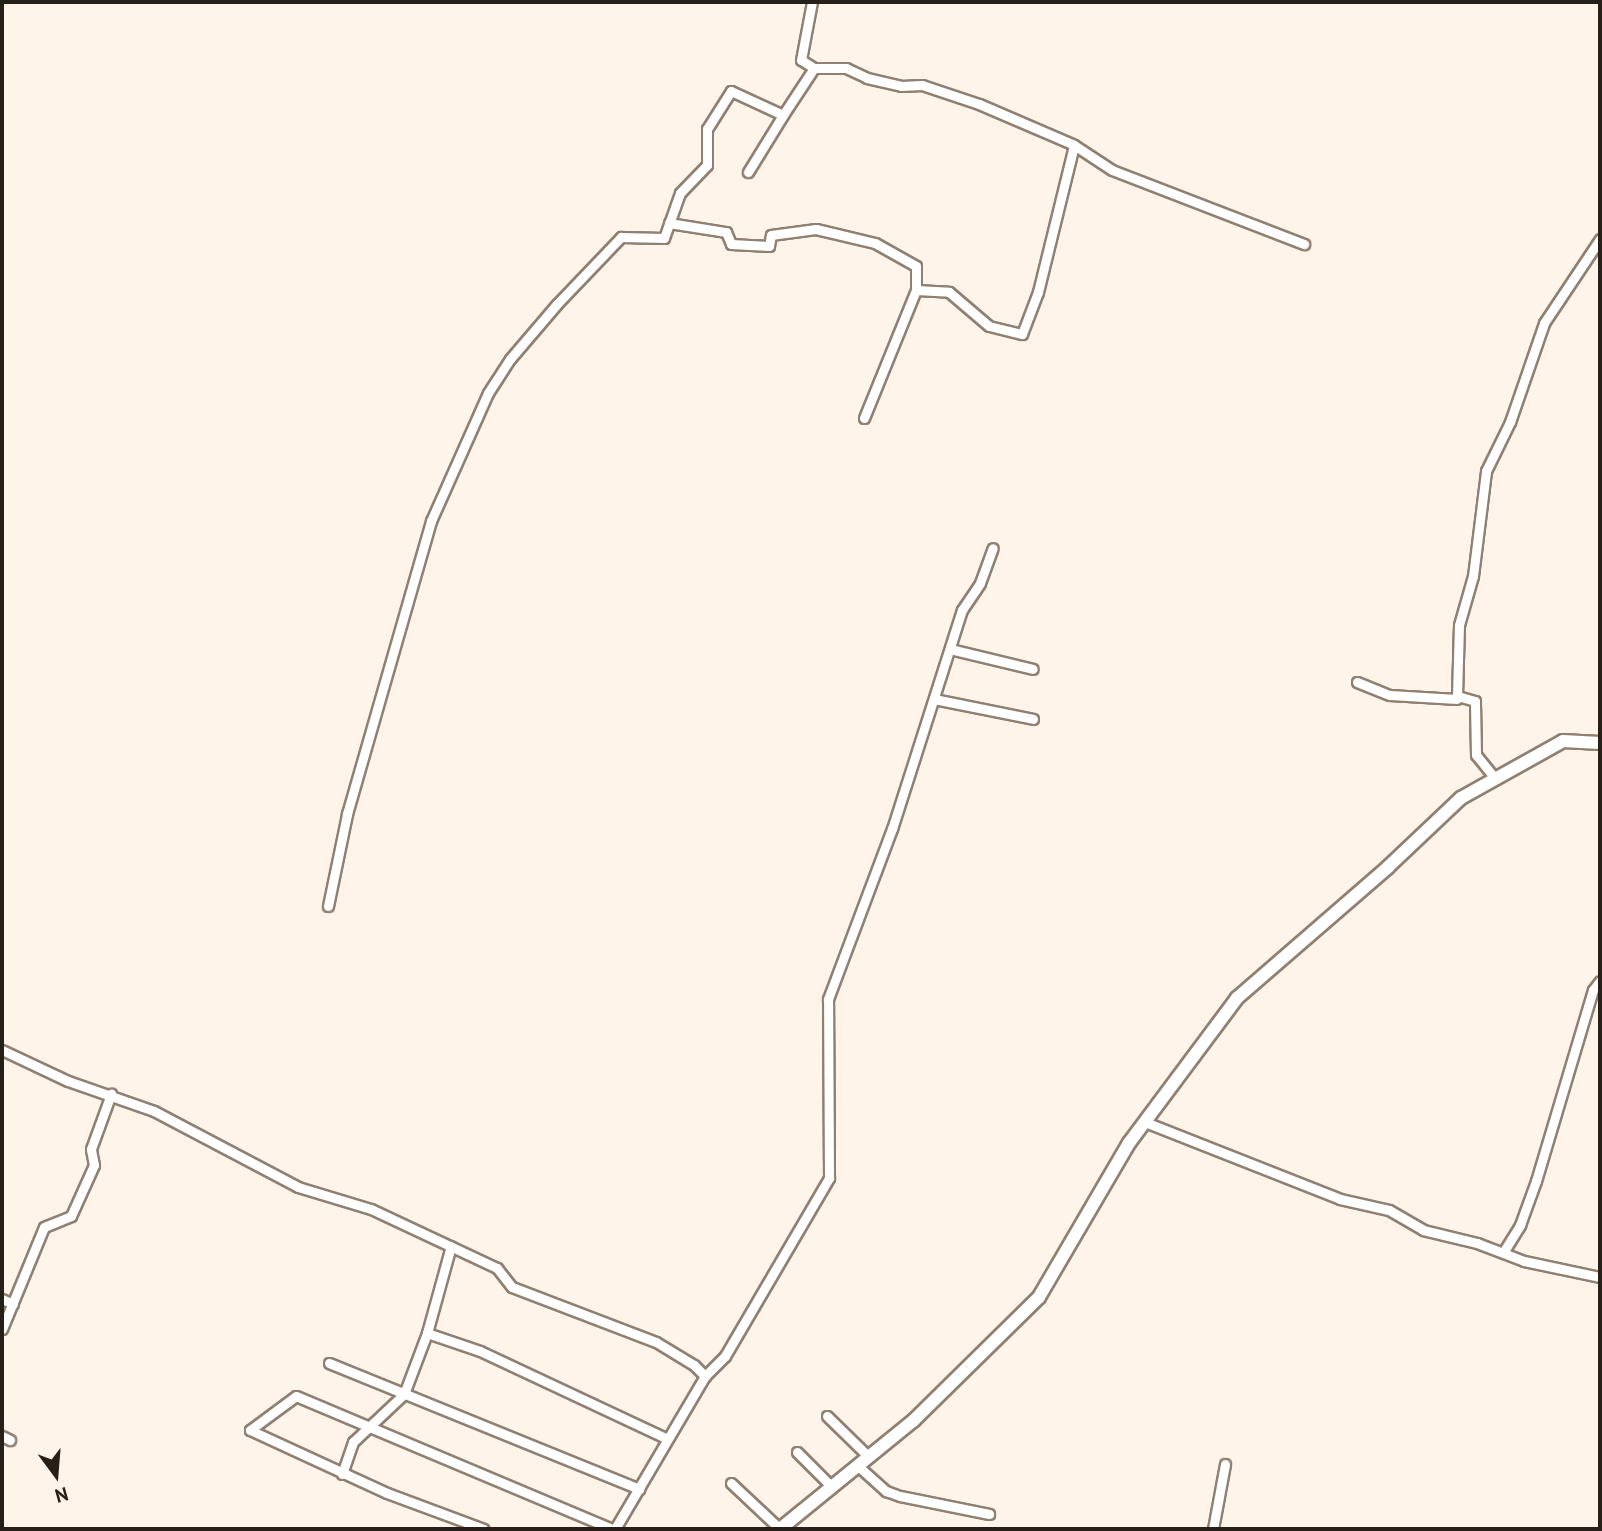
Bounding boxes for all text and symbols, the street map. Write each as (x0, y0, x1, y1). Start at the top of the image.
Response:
north arrow (21, 1440, 91, 1510)
text: N (52, 1482, 71, 1508)

